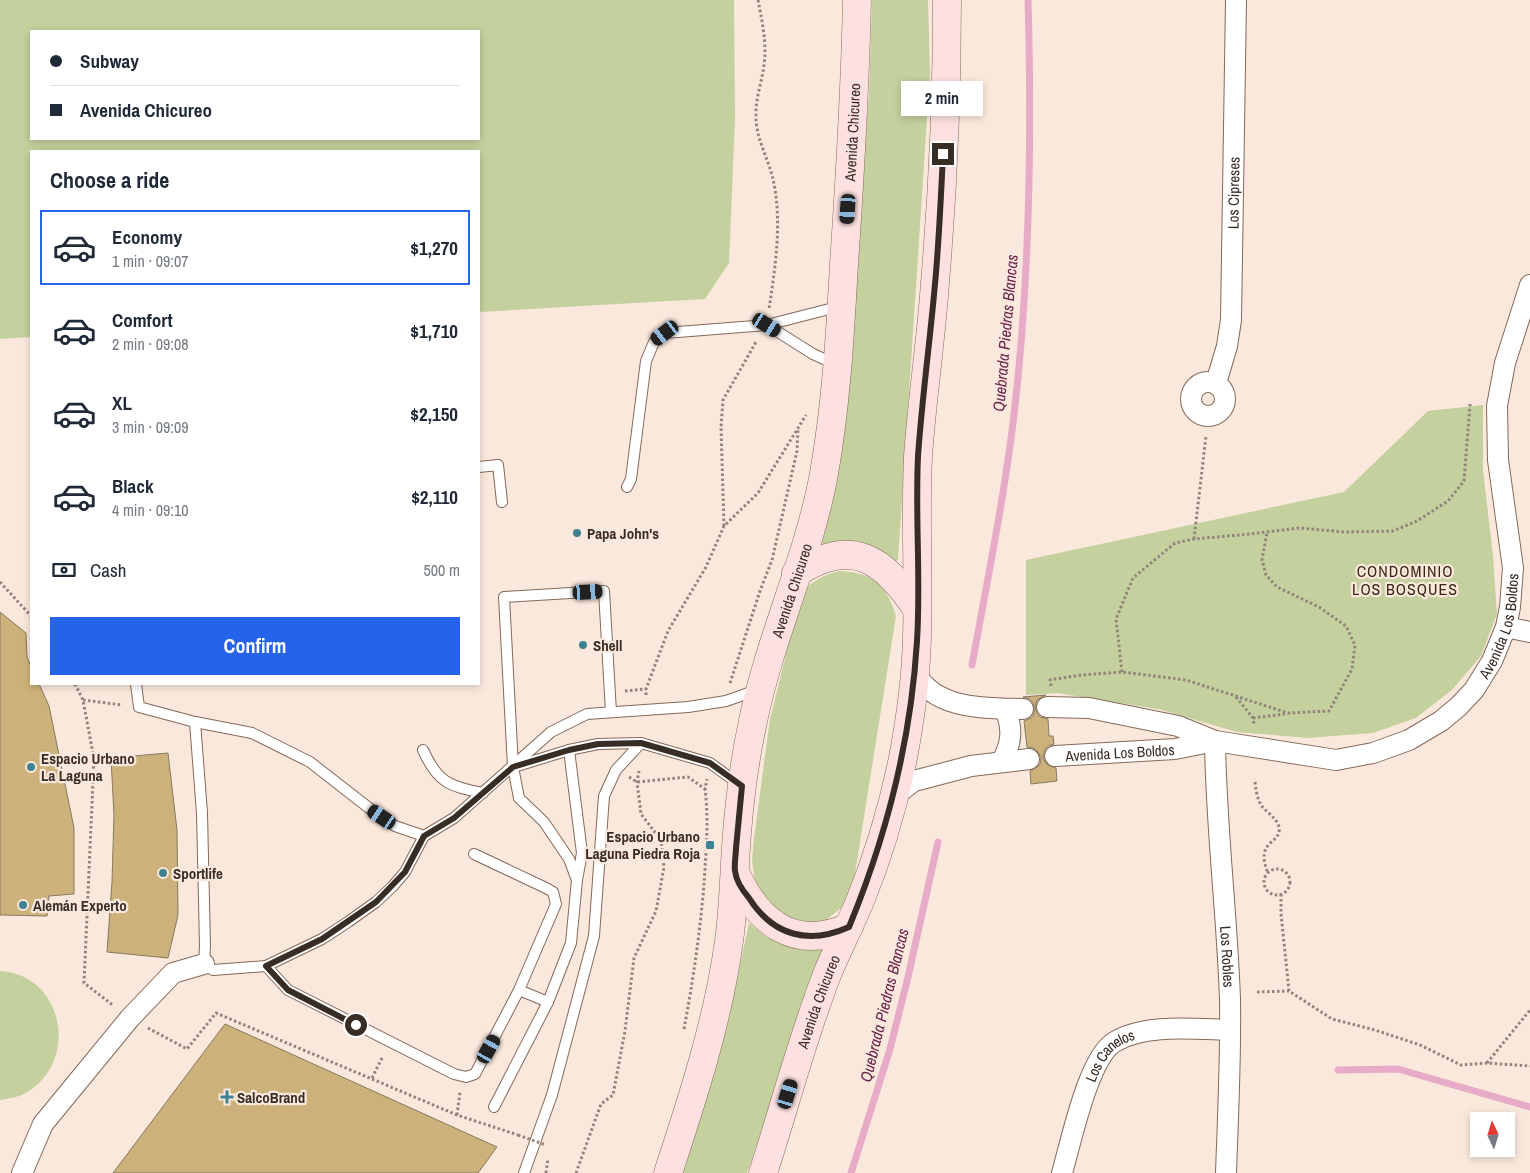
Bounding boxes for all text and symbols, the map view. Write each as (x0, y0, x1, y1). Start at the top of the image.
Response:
text: Subway (80, 48, 139, 74)
callout: 2 min (902, 82, 984, 116)
street label: Avenida Chicureo (839, 83, 865, 183)
text: 2 min (925, 87, 959, 109)
text: Avenida Chicureo (80, 97, 212, 123)
route end (932, 143, 954, 165)
street label: Los Cipreses (1222, 156, 1244, 229)
text: Choose a ride (50, 165, 169, 195)
car (839, 194, 856, 224)
text: Economy (112, 224, 182, 250)
icon: car (52, 225, 97, 270)
text: $1,270 (410, 235, 458, 261)
text: 1 min · 09:07 (112, 250, 189, 272)
water label: Quebrada Piedras Blancas (987, 253, 1023, 412)
text: Comfort (112, 307, 173, 333)
icon: car (52, 308, 97, 353)
car (750, 311, 783, 339)
text: $1,710 (410, 318, 458, 344)
car (648, 318, 681, 348)
text: 2 min · 09:08 (112, 333, 189, 355)
text: XL (112, 390, 132, 416)
icon: car (52, 391, 97, 436)
text: $2,150 (410, 401, 458, 427)
text: 3 min · 09:09 (112, 416, 189, 438)
text: Black (112, 473, 154, 499)
icon: car (52, 474, 97, 519)
text: $2,110 (411, 484, 458, 510)
text: 4 min · 09:10 (112, 499, 189, 521)
place label: Papa John's (587, 523, 659, 544)
marker: Papa John's (571, 527, 583, 539)
street label: Avenida Chicureo (766, 540, 817, 641)
icon: cash (50, 556, 78, 584)
text: Cash (90, 557, 126, 583)
text: 500 m (424, 559, 460, 581)
district label: CONDOMINIO LOS BOSQUES (1352, 560, 1458, 600)
street label: Avenida Los Boldos (1473, 573, 1523, 683)
car (572, 584, 603, 600)
button: Confirm (50, 617, 460, 675)
place label: Shell (593, 635, 622, 656)
marker: Shell (577, 639, 589, 651)
street label: Avenida Los Boldos (1064, 739, 1175, 766)
place label: Espacio Urbano La Laguna (41, 748, 135, 786)
marker: Espacio Urbano La Laguna (25, 761, 37, 773)
car (365, 802, 398, 832)
place label: Espacio Urbano Laguna Piedra Roja (585, 826, 700, 864)
marker: Espacio Urbano Laguna Piedra Roja (704, 839, 716, 851)
place label: Sportlife (173, 863, 223, 884)
marker: Sportlife (157, 867, 169, 879)
place label: Alemán Experto (33, 895, 127, 916)
marker: Alemán Experto (17, 899, 29, 911)
water label: Quebrada Piedras Blancas (854, 925, 914, 1084)
street label: Los Robles (1215, 925, 1240, 988)
street label: Avenida Chicureo (791, 951, 845, 1052)
route start (345, 1014, 367, 1036)
street label: Los Canelos (1079, 1024, 1137, 1085)
car (475, 1032, 502, 1066)
car (776, 1077, 799, 1111)
place label: SalcoBrand (237, 1087, 305, 1108)
marker: SalcoBrand (221, 1091, 233, 1103)
north arrow (1470, 1112, 1515, 1158)
map controls (1470, 1112, 1515, 1157)

